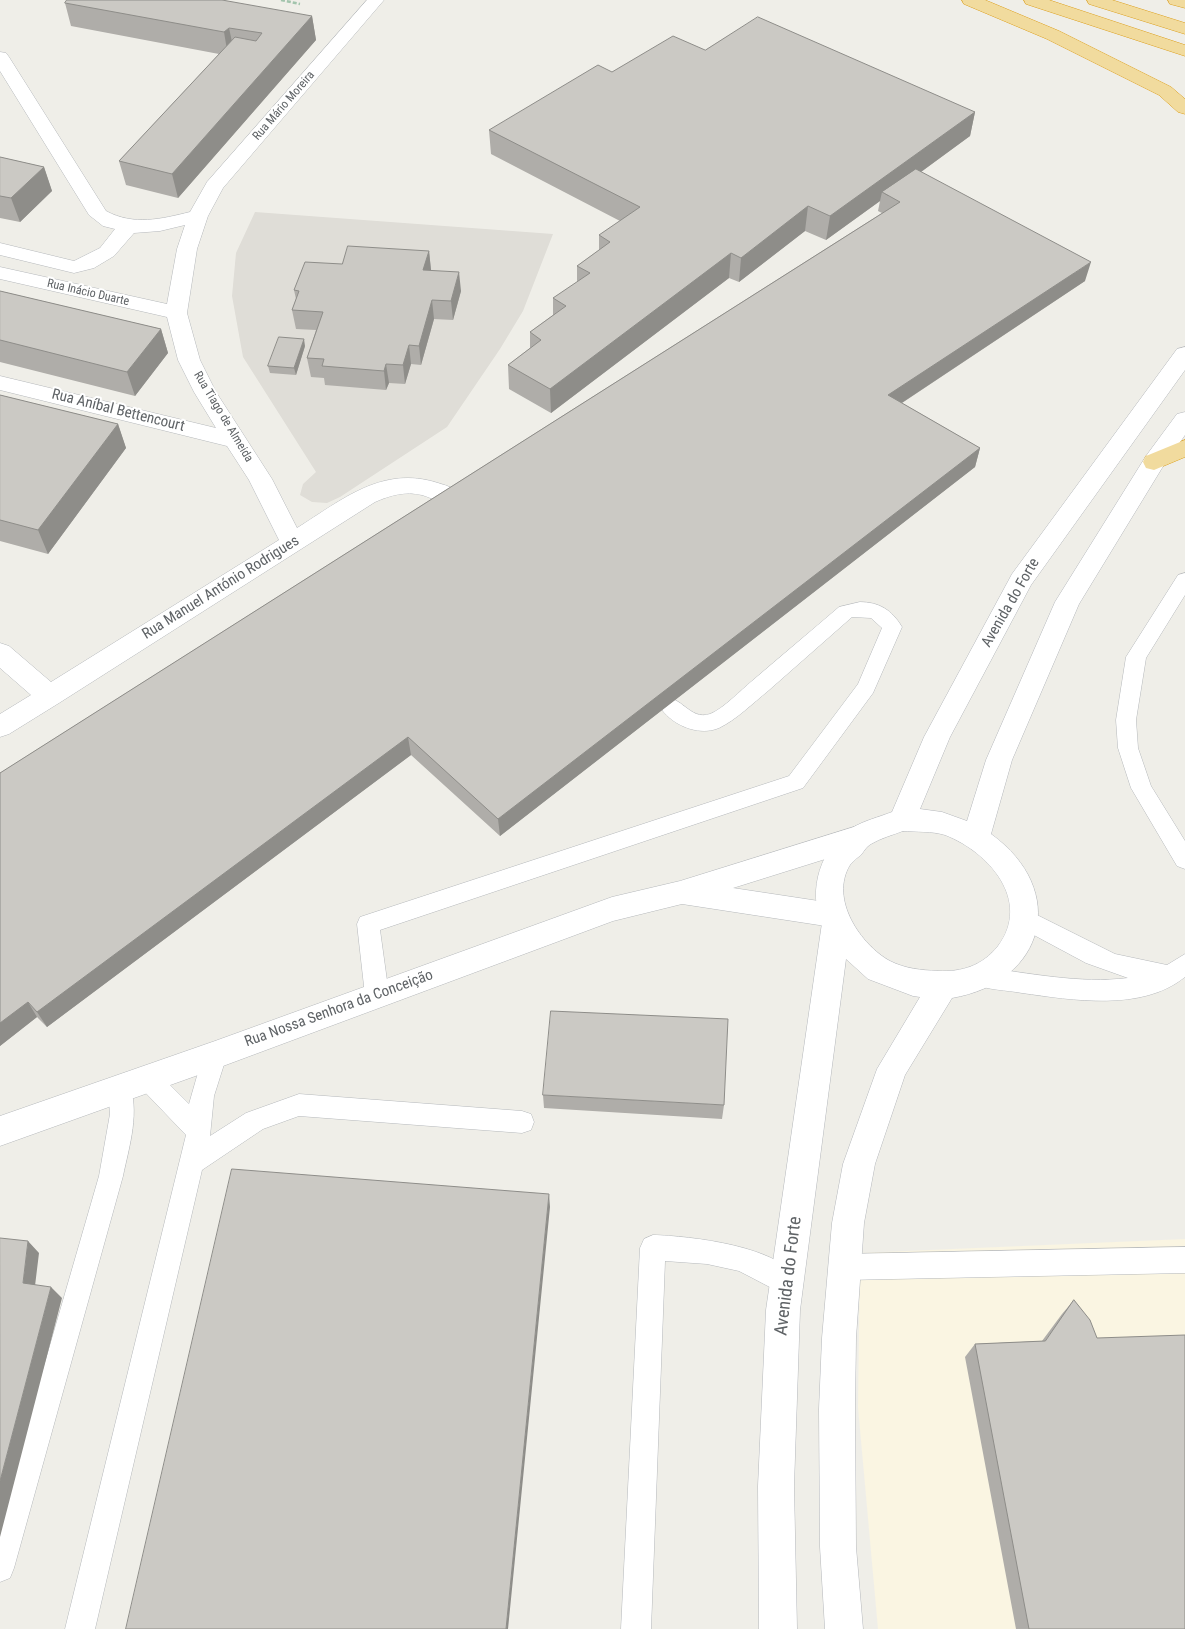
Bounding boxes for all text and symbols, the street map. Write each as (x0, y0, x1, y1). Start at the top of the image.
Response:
street label: Rua Mário Moreira (250, 69, 318, 143)
street label: Rua Inácio Duarte (46, 277, 130, 309)
street label: Rua Tiago de Almeida (190, 369, 256, 465)
street label: Rua Aníbal Bettencourt (50, 386, 186, 436)
street label: Rua Manuel António Rodrigues (139, 532, 303, 644)
street label: Avenida do Forte (978, 555, 1044, 651)
street label: Rua Nossa Senhora da Conceição (242, 966, 436, 1052)
street label: Avenida do Forte (771, 1215, 807, 1337)

